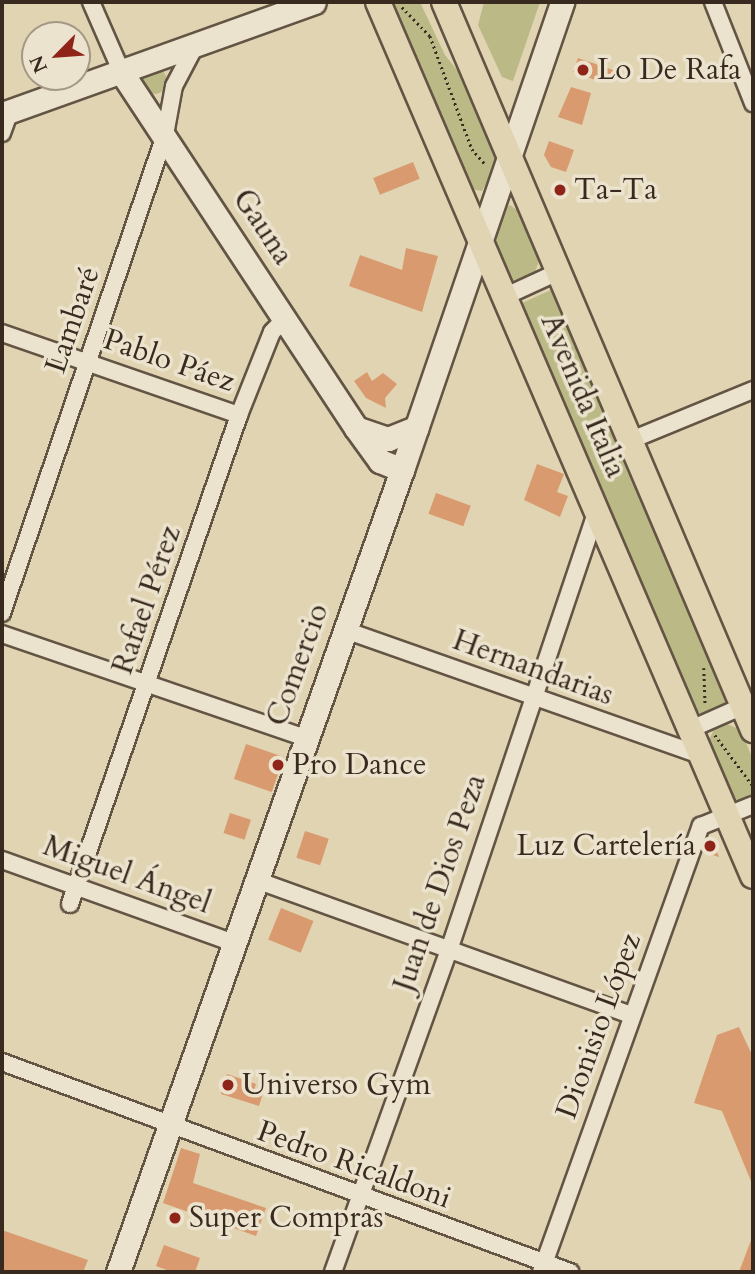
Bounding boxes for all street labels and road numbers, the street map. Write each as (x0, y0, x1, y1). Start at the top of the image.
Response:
street label: Gauna (225, 182, 301, 272)
street label: Lambaré (38, 262, 108, 378)
street label: Avenida Italia (532, 309, 634, 483)
street label: Pablo Páez (99, 322, 239, 400)
street label: Rafael Pérez (105, 521, 189, 679)
street label: Comercio (259, 599, 337, 731)
street label: Hernandarias (448, 622, 618, 714)
street label: Juan de Dios Peza (386, 770, 494, 996)
street label: Miguel Ángel (38, 828, 216, 922)
street label: Dionisio López (549, 928, 649, 1124)
street label: Pedro Ricaldoni (252, 1113, 456, 1217)

